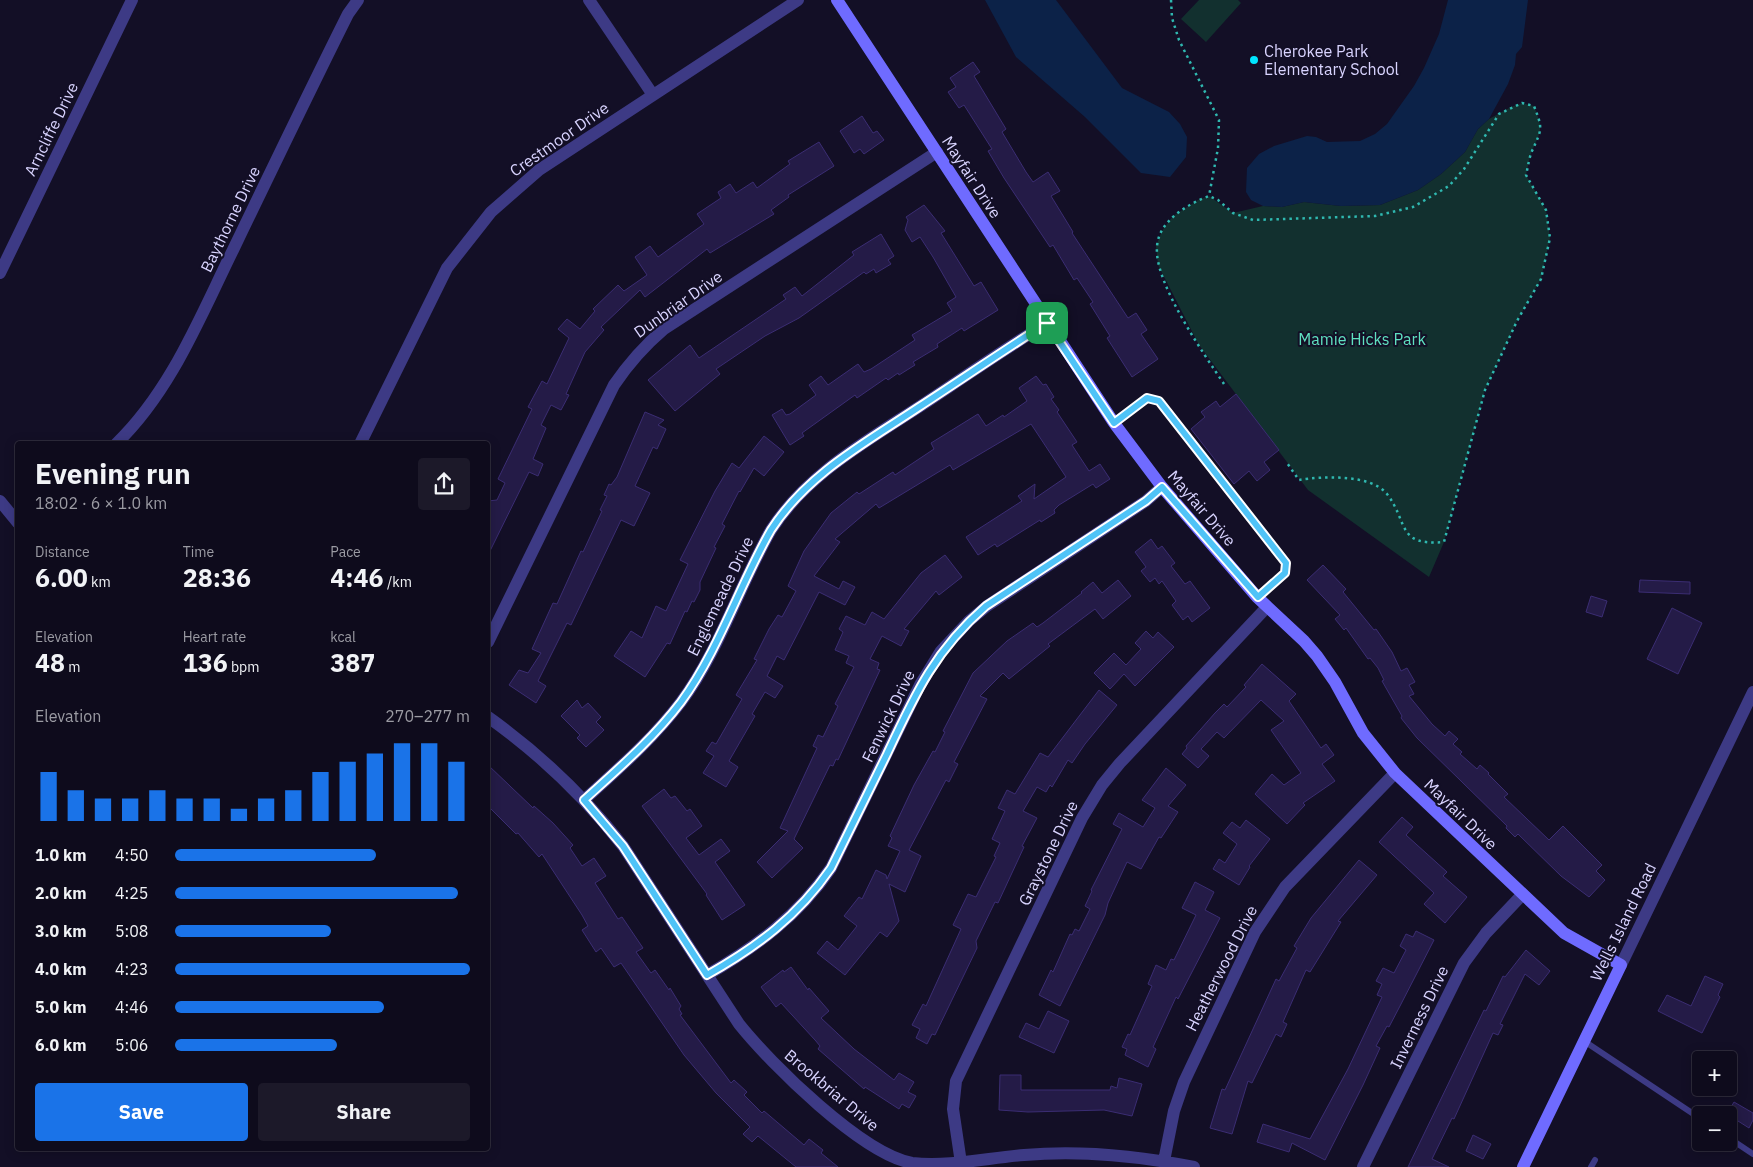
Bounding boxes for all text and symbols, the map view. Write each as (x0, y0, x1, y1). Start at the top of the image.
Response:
place label: Cherokee Park Elementary School (1264, 41, 1399, 79)
marker: Cherokee Park Elementary School (1248, 54, 1260, 66)
street label: Arncliffe Drive (20, 79, 82, 179)
street label: Crestmoor Drive (506, 97, 613, 181)
street label: Mayfair Drive (938, 132, 1006, 222)
street label: Baythorne Drive (196, 163, 264, 275)
street label: Dunbriar Drive (630, 266, 726, 342)
pin (1026, 302, 1068, 344)
icon: arrive (1033, 309, 1061, 337)
park label: Mamie Hicks Park (1298, 329, 1426, 349)
text: Evening run (35, 455, 191, 492)
button: share (418, 458, 470, 510)
street label: Mayfair Drive (1164, 466, 1241, 550)
text: 18:02 · 6 × 1.0 km (35, 493, 167, 513)
street label: Englemeade Drive (682, 533, 758, 659)
text: Distance (35, 543, 90, 561)
text: Time (183, 543, 214, 561)
text: Pace (330, 543, 361, 561)
text: 6.00 (35, 561, 88, 594)
text: 28:36 (183, 561, 251, 594)
text: 4:46 (330, 561, 384, 594)
text: km (88, 573, 111, 591)
text: /km (384, 573, 412, 591)
text: Elevation (35, 628, 93, 646)
text: Heart rate (183, 628, 246, 646)
text: kcal (330, 628, 356, 646)
text: 48 (35, 646, 65, 679)
text: 136 (183, 646, 228, 679)
text: 387 (330, 646, 375, 679)
text: m (65, 658, 81, 676)
text: bpm (228, 658, 259, 676)
street label: Fenwick Drive (857, 666, 919, 765)
text: Elevation (35, 706, 101, 726)
text: 270–277 m (385, 706, 470, 726)
street label: Mayfair Drive (1420, 774, 1502, 854)
street label: Graystone Drive (1014, 797, 1082, 909)
text: 1.0 km (35, 845, 86, 865)
text: 4:50 (115, 845, 148, 865)
street label: Wells Island Road (1586, 860, 1660, 984)
text: 2.0 km (35, 883, 86, 903)
text: 4:25 (115, 883, 148, 903)
street label: Heatherwood Drive (1181, 902, 1261, 1034)
text: 3.0 km (35, 921, 86, 941)
text: 5:08 (115, 921, 148, 941)
text: 4.0 km (35, 959, 86, 979)
text: 4:23 (115, 959, 148, 979)
street label: Inverness Drive (1385, 962, 1453, 1072)
text: 5.0 km (35, 997, 86, 1017)
text: 4:46 (115, 997, 148, 1017)
text: 6.0 km (35, 1035, 86, 1055)
text: 5:06 (115, 1035, 148, 1055)
street label: Brookbriar Drive (781, 1045, 883, 1135)
map controls (1692, 1051, 1737, 1151)
button: + (1692, 1051, 1737, 1096)
button: Save (35, 1083, 248, 1141)
button: Share (258, 1083, 470, 1141)
button: − (1692, 1106, 1737, 1151)

